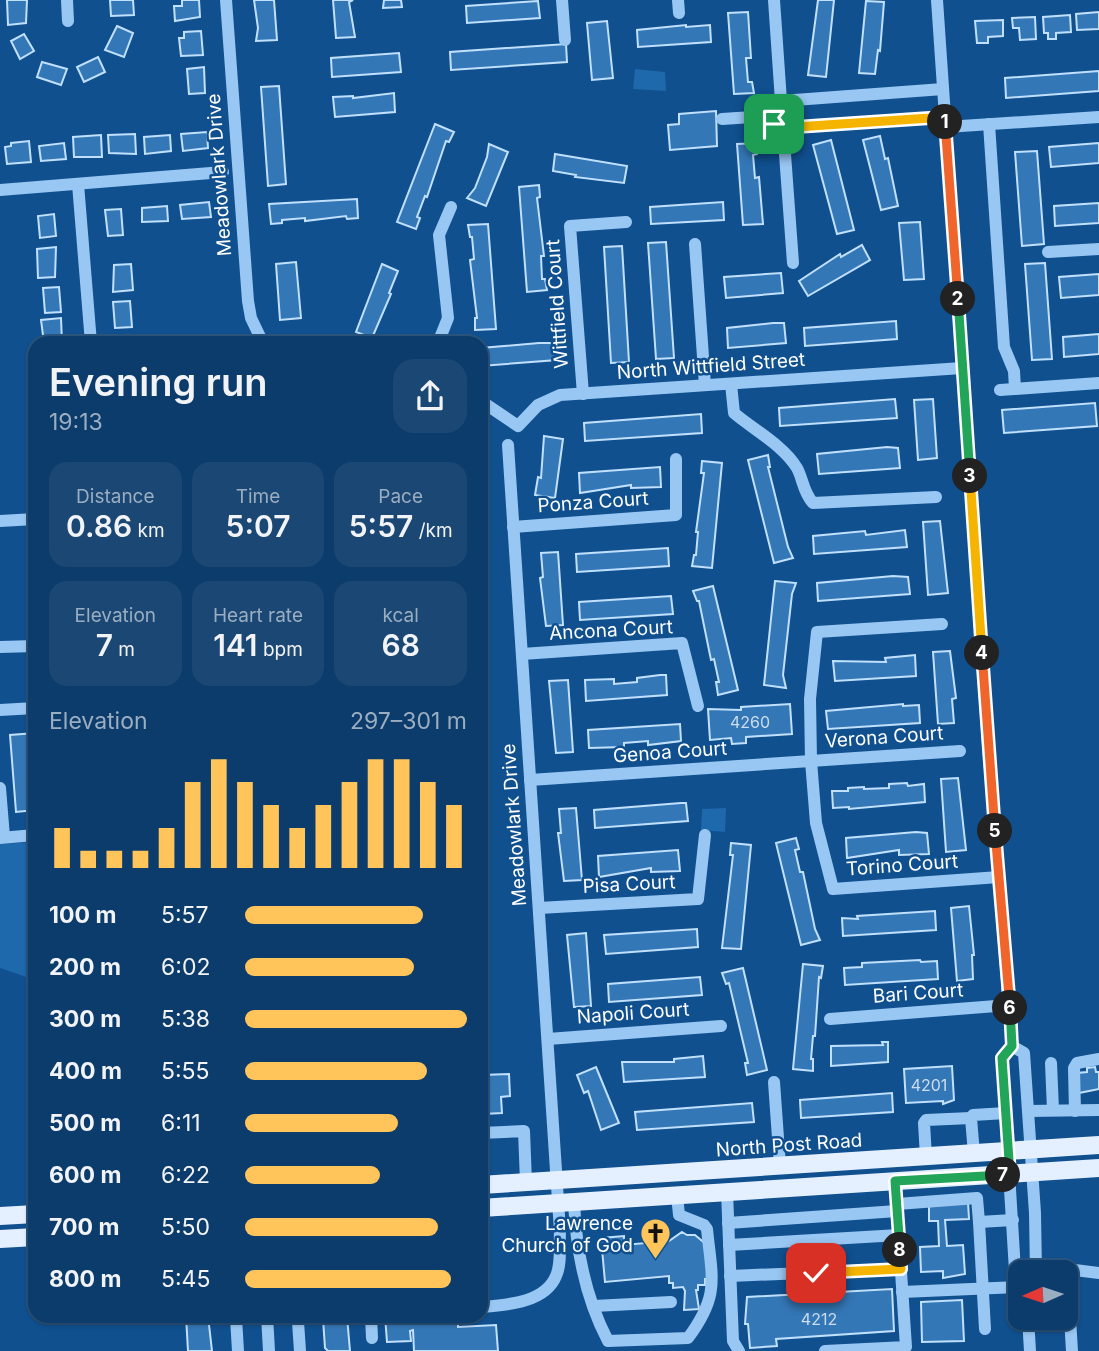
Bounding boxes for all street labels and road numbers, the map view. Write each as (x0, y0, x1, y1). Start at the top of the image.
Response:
street label: Meadowlark Drive (202, 93, 236, 257)
street label: Wittfield Court (541, 239, 573, 369)
street label: North Wittfield Street (616, 348, 806, 384)
street label: Ponza Court (537, 487, 649, 517)
street label: Ancona Court (548, 615, 674, 645)
street label: Verona Court (824, 721, 944, 753)
street label: Genoa Court (612, 737, 728, 767)
street label: Meadowlark Drive (497, 743, 531, 907)
street label: Torino Court (845, 850, 959, 880)
street label: Pisa Court (582, 870, 676, 898)
street label: Bari Court (872, 978, 964, 1008)
street label: Napoli Court (576, 998, 690, 1028)
street label: North Post Road (715, 1128, 863, 1162)

